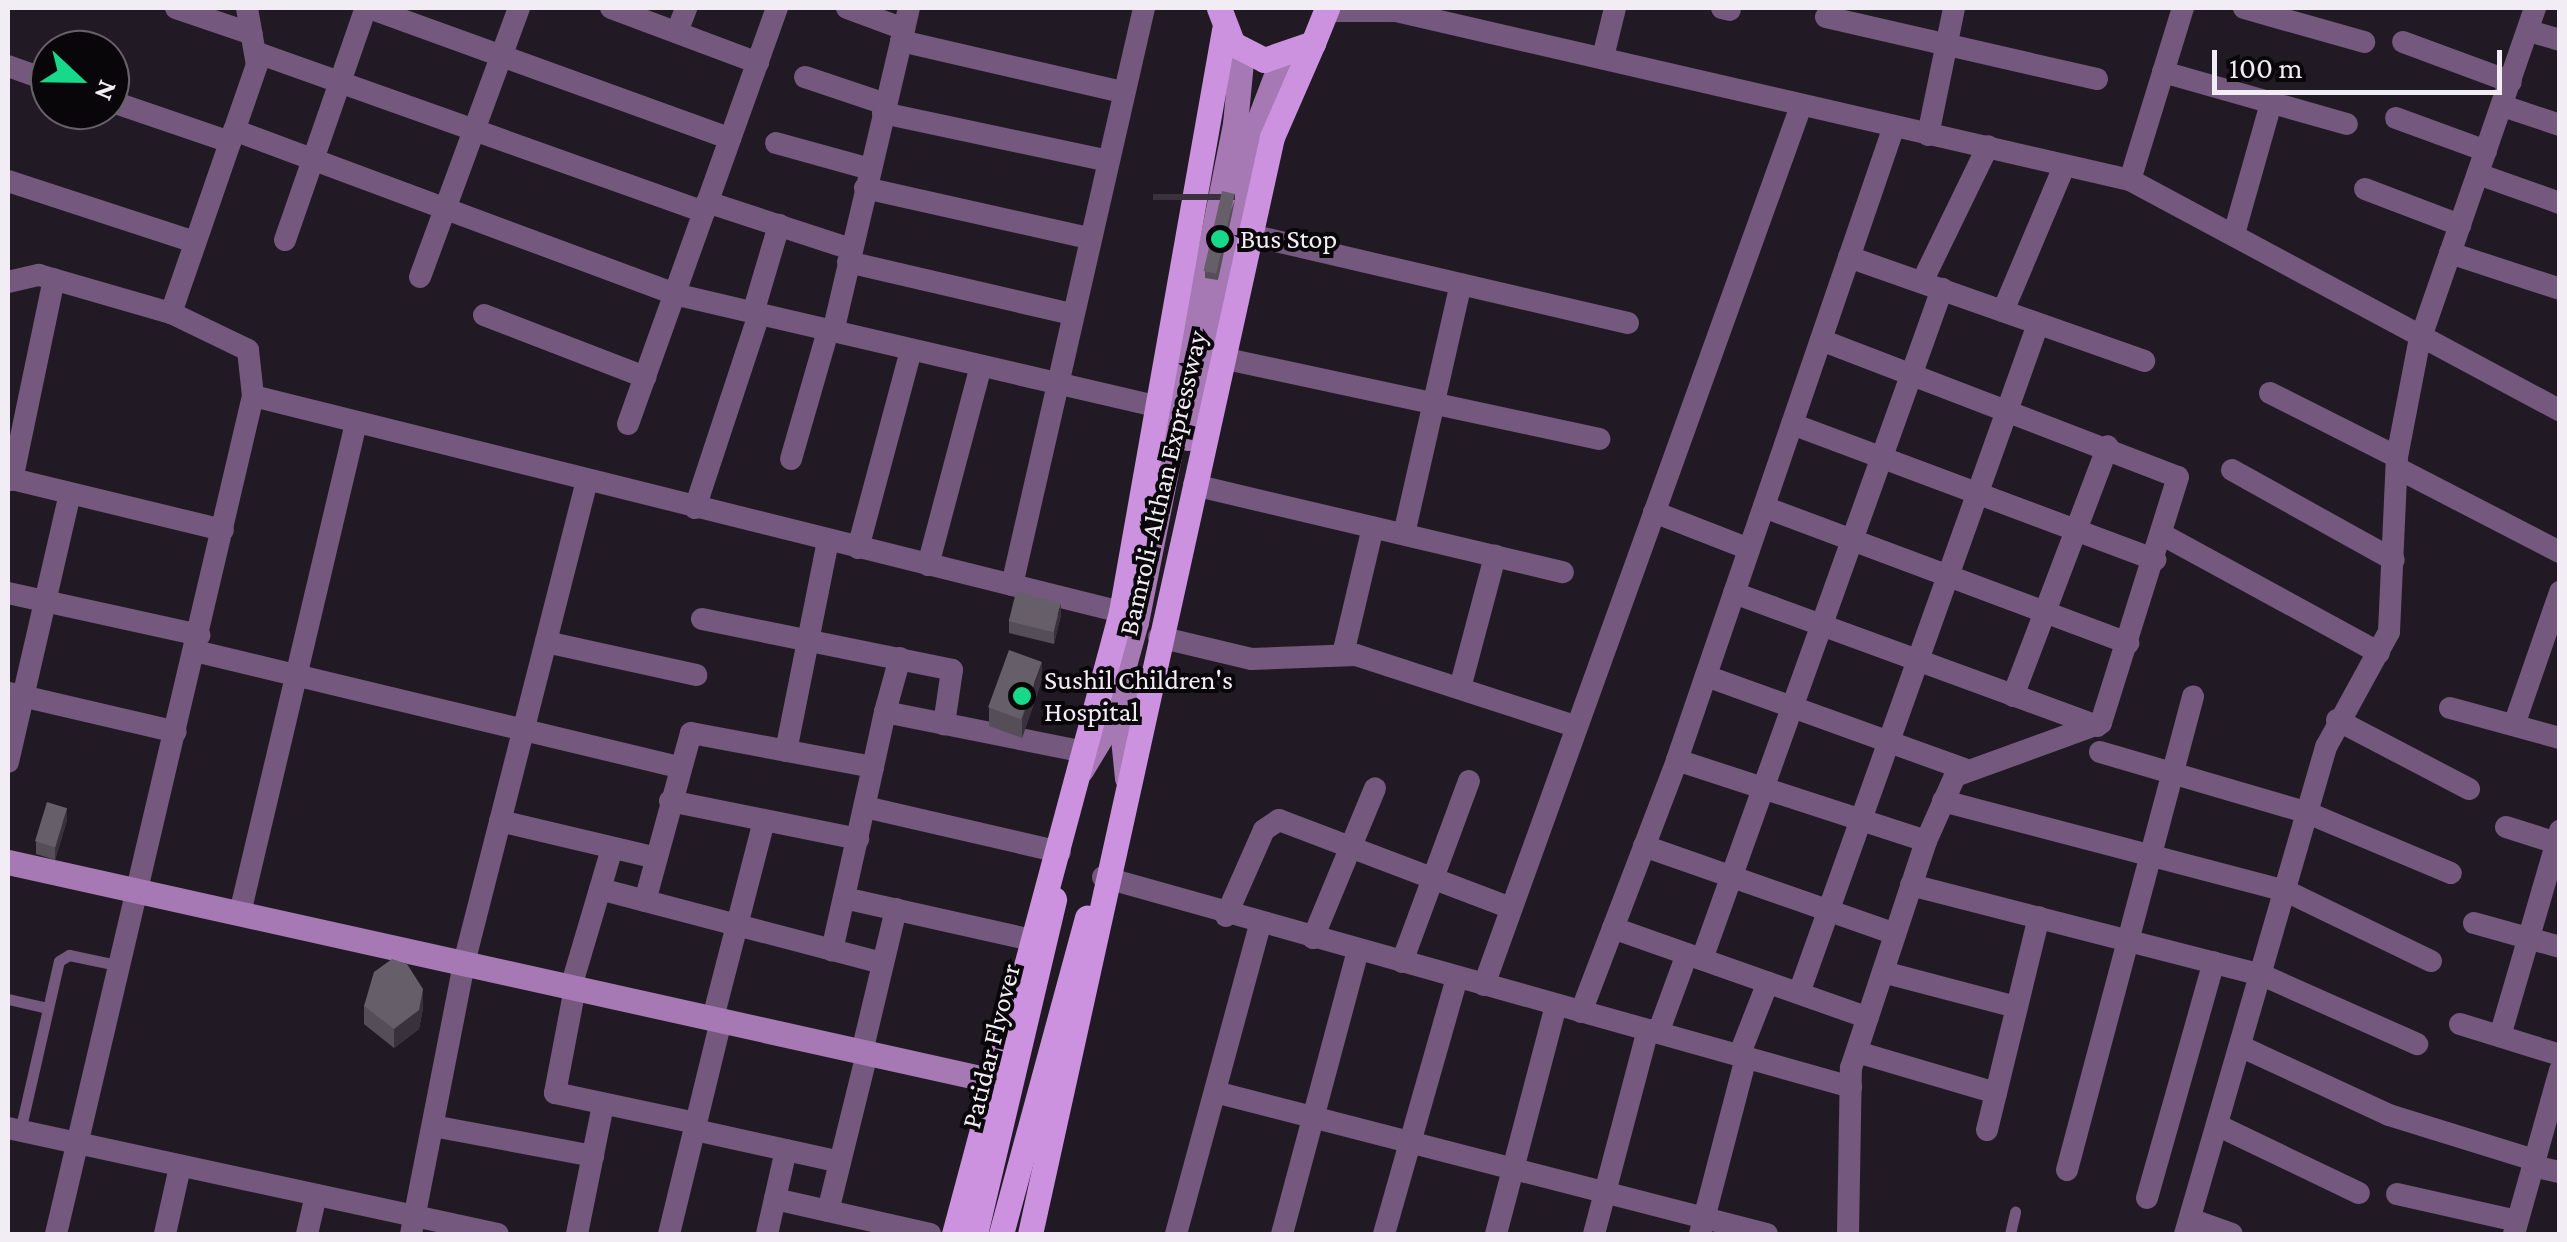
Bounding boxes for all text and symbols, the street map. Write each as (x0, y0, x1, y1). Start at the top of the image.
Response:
north arrow (30, 30, 130, 130)
scale bar (2217, 30, 2507, 92)
text: 100 m (2229, 51, 2303, 84)
text: N (88, 76, 124, 105)
place label: Bus Stop (1240, 222, 1337, 256)
marker: Bus Stop (1209, 228, 1231, 250)
street label: Bamroli-Althan Expressway (1112, 327, 1214, 639)
place label: Sushil Children's Hospital (1044, 663, 1233, 729)
marker: Sushil Children's Hospital (1009, 683, 1035, 709)
street label: Patidar Flyover (954, 960, 1028, 1132)

